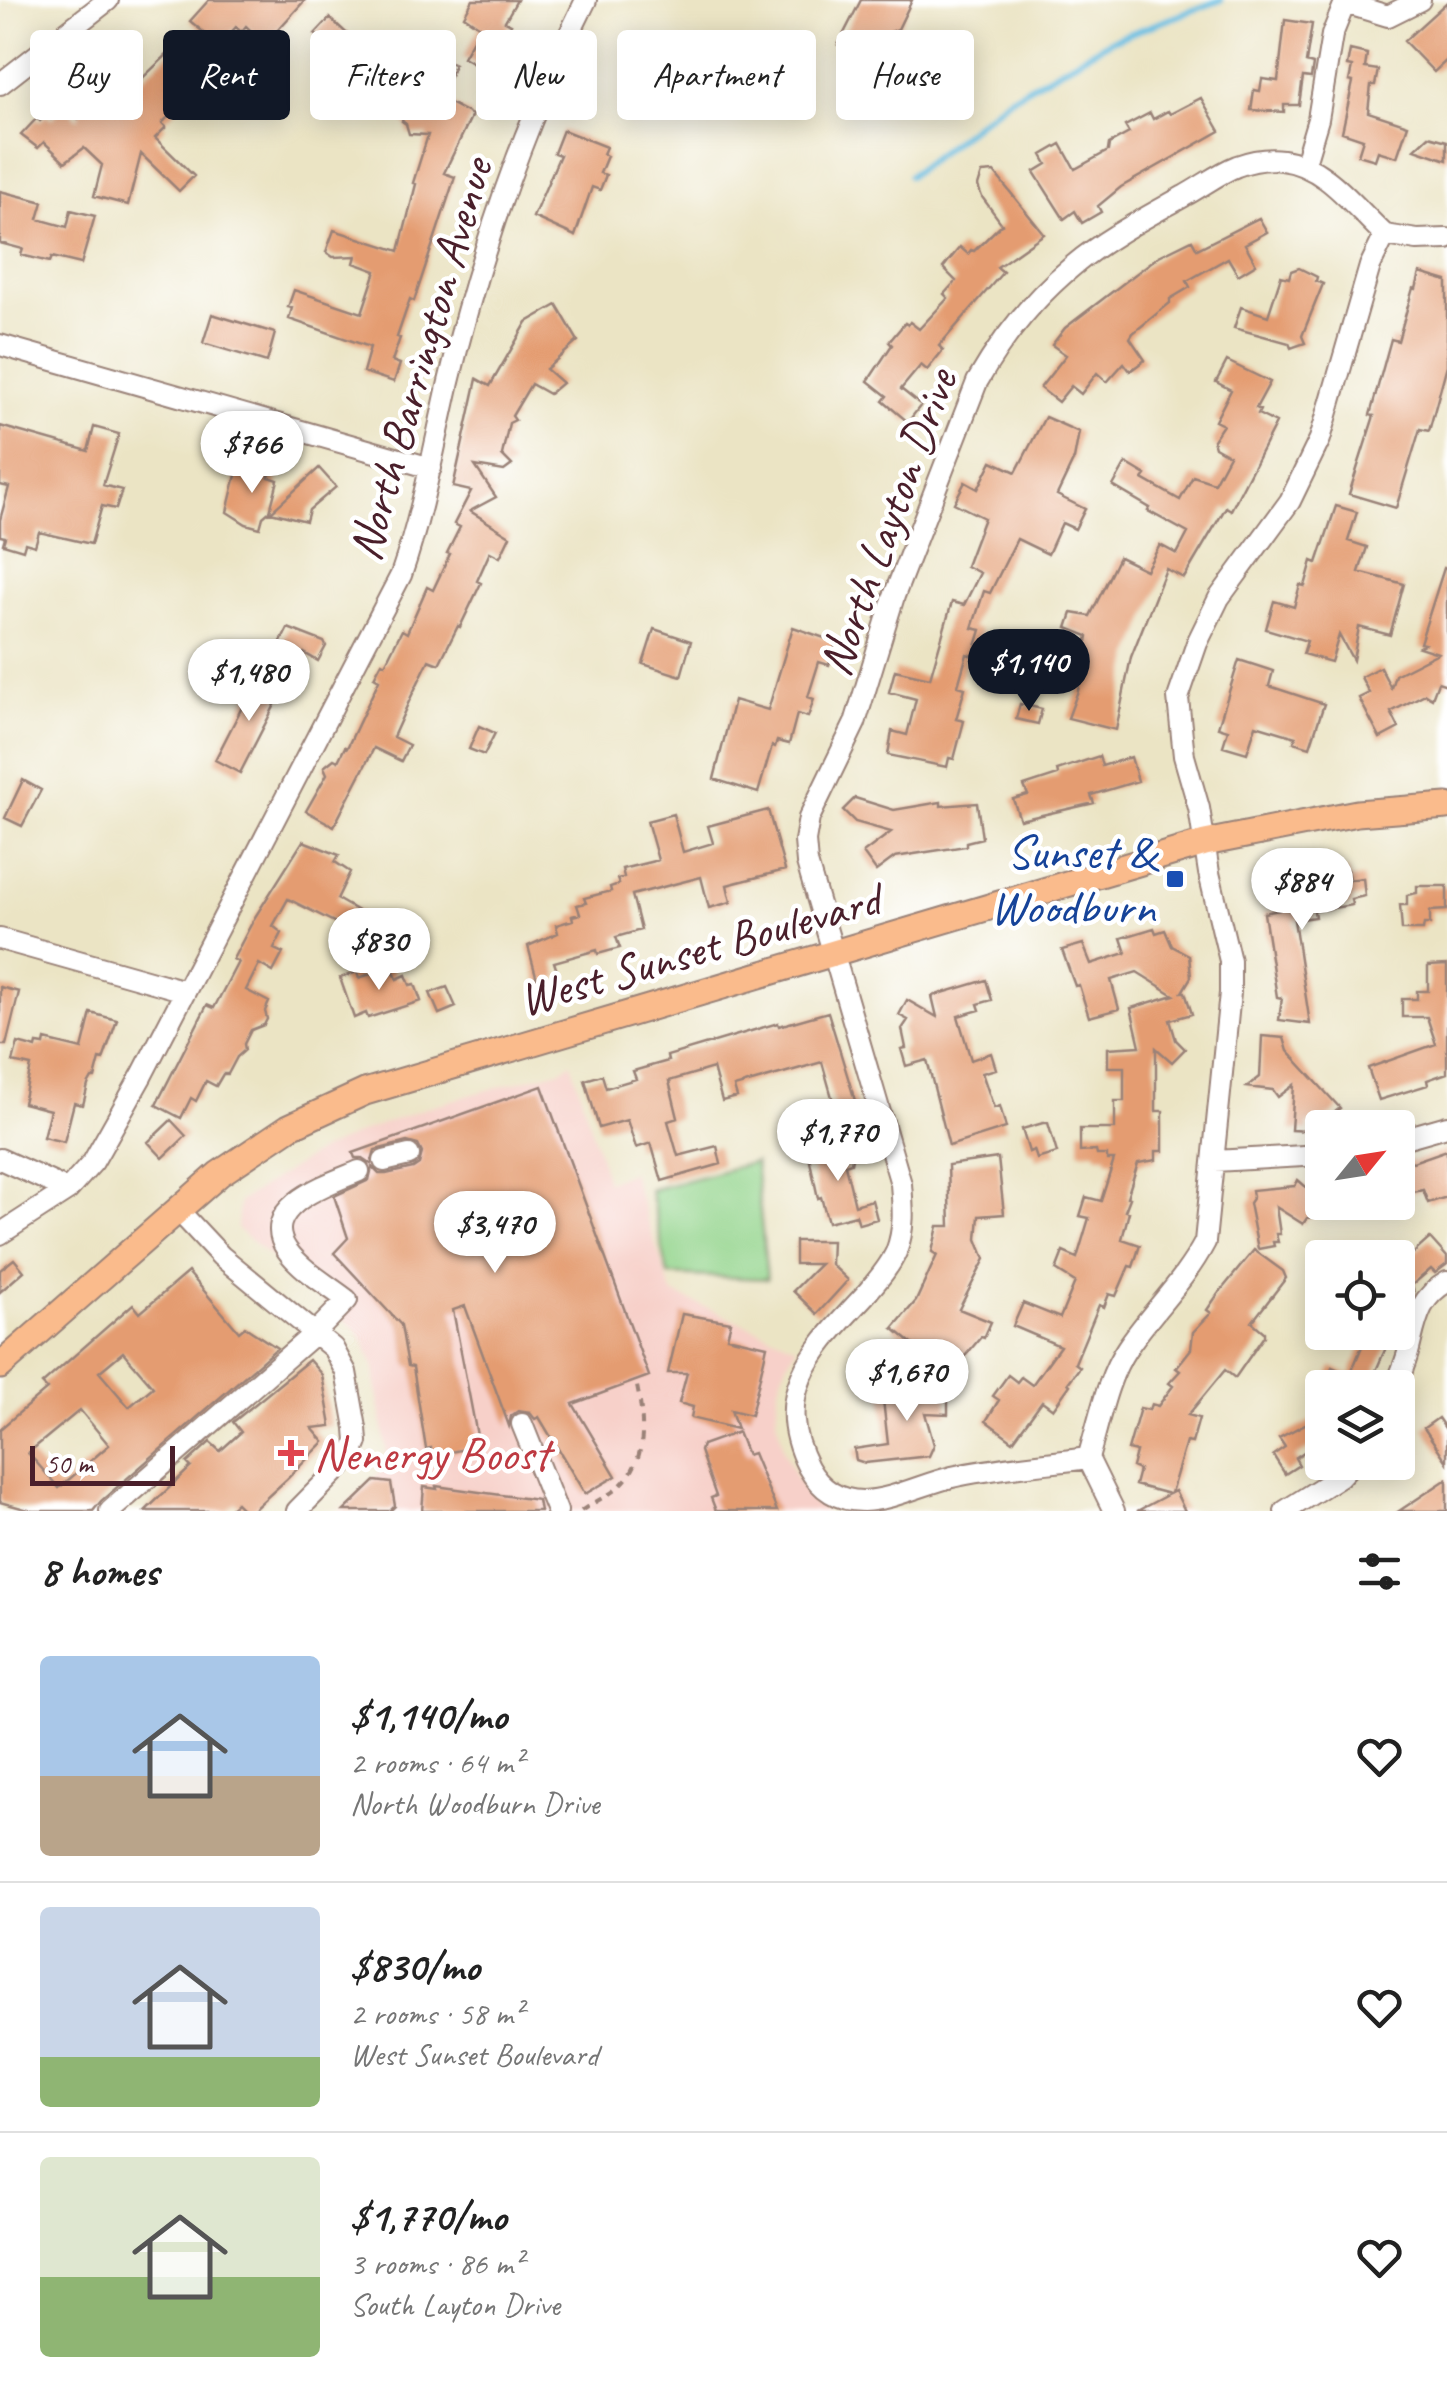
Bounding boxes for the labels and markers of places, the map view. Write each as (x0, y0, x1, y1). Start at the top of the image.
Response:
pin: $766 (193, 411, 311, 496)
pin: $1,140 (948, 629, 1110, 714)
pin: $1,480 (168, 639, 330, 724)
place label: Sunset & Woodburn (990, 822, 1160, 937)
pin: $884 (1243, 848, 1361, 933)
marker: Sunset & Woodburn (1164, 868, 1186, 890)
pin: $830 (320, 908, 438, 993)
pin: $1,770 (757, 1099, 919, 1184)
pin: $3,470 (414, 1191, 576, 1276)
pin: $1,670 (826, 1339, 988, 1424)
place label: Nenergy Boost (314, 1424, 556, 1484)
marker: Nenergy Boost (278, 1440, 304, 1466)

